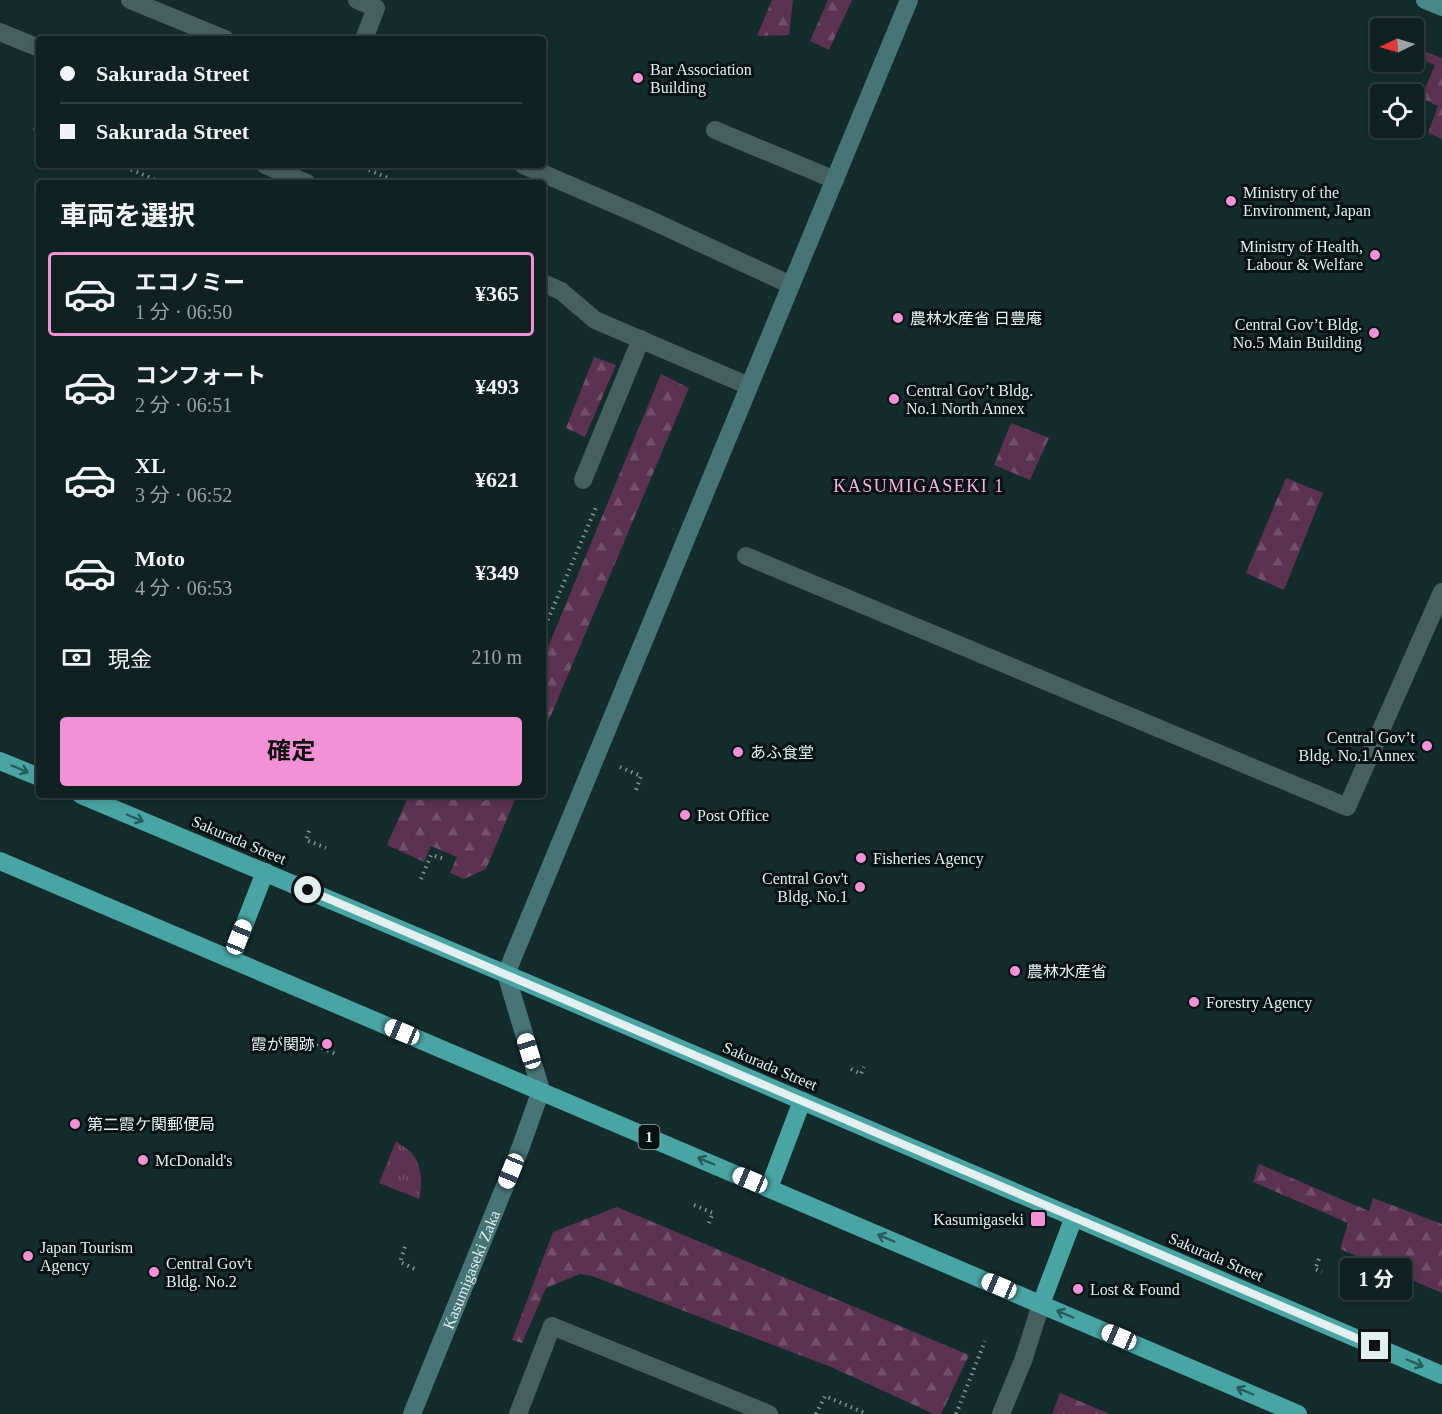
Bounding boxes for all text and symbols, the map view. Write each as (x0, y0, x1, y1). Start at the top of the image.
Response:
north arrow (1370, 18, 1424, 72)
map controls (1370, 18, 1424, 138)
text: Sakurada Street (96, 61, 249, 86)
place label: Bar Association Building (650, 61, 752, 97)
marker: Bar Association Building (631, 71, 645, 85)
button: locate (1370, 84, 1424, 138)
text: Sakurada Street (96, 119, 249, 144)
place label: Ministry of the Environment, Japan (1243, 184, 1371, 220)
marker: Ministry of the Environment, Japan (1224, 194, 1238, 208)
text: 車両を選択 (60, 201, 195, 231)
place label: Ministry of Health, Labour & Welfare (1240, 238, 1363, 273)
marker: Ministry of Health, Labour & Welfare (1368, 248, 1382, 262)
icon: car (63, 267, 117, 321)
text: エコノミー (135, 270, 245, 295)
text: ¥365 (475, 281, 519, 306)
text: 1 分 · 06:50 (135, 301, 232, 323)
place label: 農林水産省 日豊庵 (910, 310, 1042, 327)
marker: 農林水産省 日豊庵 (891, 311, 905, 325)
place label: Central Gov’t Bldg. No.5 Main Building (1233, 316, 1362, 352)
marker: Central Gov’t Bldg. No.5 Main Building (1367, 326, 1381, 340)
icon: car (63, 360, 117, 414)
text: コンフォート (135, 363, 266, 388)
text: ¥493 (475, 374, 519, 399)
place label: Central Gov’t Bldg. No.1 North Annex (906, 382, 1033, 417)
marker: Central Gov’t Bldg. No.1 North Annex (887, 392, 901, 406)
text: 2 分 · 06:51 (135, 394, 232, 416)
icon: car (63, 453, 117, 507)
text: XL (135, 453, 166, 478)
text: ¥621 (475, 467, 519, 492)
district label: KASUMIGASEKI 1 (833, 476, 1005, 496)
text: 3 分 · 06:52 (135, 484, 232, 506)
icon: car (63, 546, 117, 600)
text: Moto (135, 546, 185, 571)
text: ¥349 (475, 560, 519, 585)
text: 4 分 · 06:53 (135, 577, 232, 599)
icon: cash (60, 641, 93, 674)
text: 210 m (471, 646, 522, 668)
text: 現金 (108, 647, 152, 672)
button: 確定 (60, 717, 522, 786)
place label: Central Gov’t Bldg. No.1 Annex (1299, 729, 1416, 765)
marker: Central Gov’t Bldg. No.1 Annex (1420, 739, 1434, 753)
place label: あふ食堂 (750, 744, 814, 761)
marker: あふ食堂 (731, 745, 745, 759)
one-way arrow (10, 764, 28, 775)
place label: Post Office (697, 807, 769, 824)
marker: Post Office (678, 808, 692, 822)
street label: Sakurada Street (189, 812, 289, 868)
one-way arrow (125, 813, 144, 824)
place label: Fisheries Agency (873, 850, 984, 868)
marker: Fisheries Agency (854, 851, 868, 865)
place label: Central Gov't Bldg. No.1 (762, 870, 849, 906)
route start (294, 876, 321, 903)
marker: Central Gov't Bldg. No.1 (853, 880, 867, 894)
car (224, 917, 254, 957)
place label: 農林水産省 (1027, 963, 1107, 980)
marker: 農林水産省 (1008, 964, 1022, 978)
place label: Forestry Agency (1206, 994, 1312, 1012)
marker: Forestry Agency (1187, 995, 1201, 1009)
car (382, 1017, 422, 1047)
car (515, 1031, 543, 1071)
place label: 霞が関跡 (251, 1036, 315, 1053)
marker: 霞が関跡 (320, 1037, 334, 1051)
street label: Sakurada Street (720, 1038, 820, 1094)
place label: 第二霞ケ関郵便局 (87, 1116, 215, 1133)
marker: 第二霞ケ関郵便局 (68, 1117, 82, 1131)
road number: 1 (638, 1125, 660, 1149)
car (496, 1151, 526, 1191)
place label: McDonald's (155, 1152, 233, 1169)
marker: McDonald's (136, 1153, 150, 1167)
one-way arrow (698, 1155, 716, 1166)
car (730, 1165, 770, 1195)
street label: Kasumigaseki Zaka (439, 1208, 503, 1331)
marker: Kasumigaseki (1029, 1210, 1047, 1228)
place label: Kasumigaseki (933, 1211, 1025, 1229)
street label: Sakurada Street (1166, 1229, 1266, 1285)
one-way arrow (877, 1232, 895, 1243)
place label: Japan Tourism Agency (40, 1239, 134, 1275)
marker: Japan Tourism Agency (21, 1249, 35, 1263)
place label: Central Gov't Bldg. No.2 (166, 1255, 253, 1291)
callout: 1 分 (1339, 1259, 1411, 1301)
marker: Central Gov't Bldg. No.2 (147, 1265, 161, 1279)
text: 1 分 (1359, 1268, 1394, 1290)
car (979, 1271, 1019, 1301)
place label: Lost & Found (1090, 1281, 1180, 1298)
marker: Lost & Found (1071, 1282, 1085, 1296)
one-way arrow (1057, 1308, 1075, 1319)
car (1099, 1322, 1139, 1352)
route end (1361, 1332, 1388, 1359)
one-way arrow (1406, 1358, 1424, 1369)
one-way arrow (1236, 1385, 1254, 1396)

